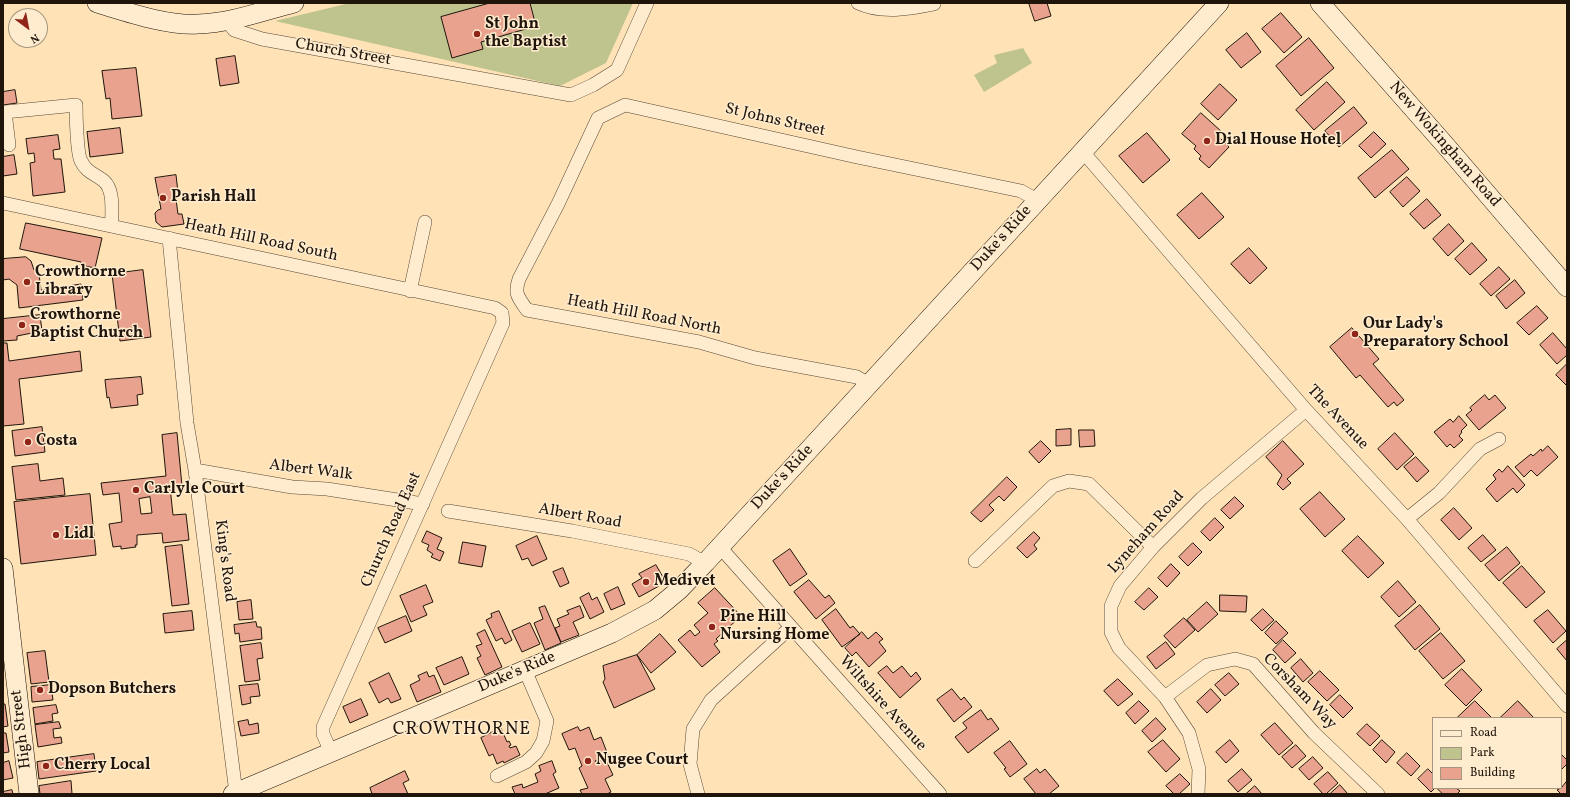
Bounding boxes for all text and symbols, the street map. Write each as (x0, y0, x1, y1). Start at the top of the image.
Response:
north arrow (8, 8, 48, 48)
place label: St John the Baptist (485, 15, 567, 53)
text: N (27, 29, 41, 46)
marker: St John the Baptist (472, 29, 482, 39)
street label: Church Street (294, 35, 392, 71)
street label: New Wokingham Road (1384, 78, 1504, 212)
street label: St Johns Street (723, 100, 827, 142)
place label: Dial House Hotel (1215, 131, 1341, 151)
marker: Dial House Hotel (1202, 136, 1212, 146)
place label: Parish Hall (171, 188, 256, 208)
marker: Parish Hall (158, 193, 168, 203)
street label: Duke's Ride (967, 202, 1037, 276)
street label: Heath Hill Road South (183, 215, 339, 267)
place label: Crowthorne Library (35, 263, 126, 301)
marker: Crowthorne Library (22, 277, 32, 287)
street label: Heath Hill Road North (565, 292, 723, 340)
place label: Crowthorne Baptist Church (30, 306, 143, 344)
place label: Our Lady's Preparatory School (1363, 315, 1509, 353)
marker: Crowthorne Baptist Church (17, 320, 27, 330)
marker: Our Lady's Preparatory School (1350, 329, 1360, 339)
street label: The Avenue (1302, 382, 1372, 454)
place label: Costa (36, 432, 77, 452)
marker: Costa (23, 437, 33, 447)
street label: Duke's Ride (748, 441, 818, 515)
street label: Albert Walk (268, 456, 354, 486)
street label: Church Road East (358, 469, 426, 591)
place label: Carlyle Court (144, 480, 245, 500)
marker: Carlyle Court (131, 485, 141, 495)
street label: Lyneham Road (1105, 488, 1189, 578)
street label: Albert Road (537, 500, 623, 534)
street label: King's Road (209, 519, 239, 603)
place label: Lidl (64, 525, 94, 545)
marker: Lidl (51, 530, 61, 540)
place label: Medivet (654, 572, 716, 592)
marker: Medivet (641, 577, 651, 587)
place label: Pine Hill Nursing Home (720, 608, 829, 646)
marker: Pine Hill Nursing Home (707, 622, 717, 632)
street label: Duke's Ride (475, 648, 559, 698)
street label: Corsham Way (1258, 650, 1340, 734)
street label: Wiltshire Avenue (834, 652, 930, 756)
place label: Dopson Butchers (48, 680, 176, 700)
marker: Dopson Butchers (35, 685, 45, 695)
street label: High Street (8, 688, 36, 770)
legend (1432, 717, 1562, 789)
district label: CROWTHORNE (393, 720, 531, 742)
text: Road (1470, 725, 1497, 741)
text: Park (1470, 745, 1495, 761)
place label: Nugee Court (596, 751, 689, 771)
place label: Cherry Local (54, 756, 150, 776)
marker: Nugee Court (583, 756, 593, 766)
marker: Cherry Local (41, 761, 51, 771)
text: Building (1470, 765, 1515, 781)

